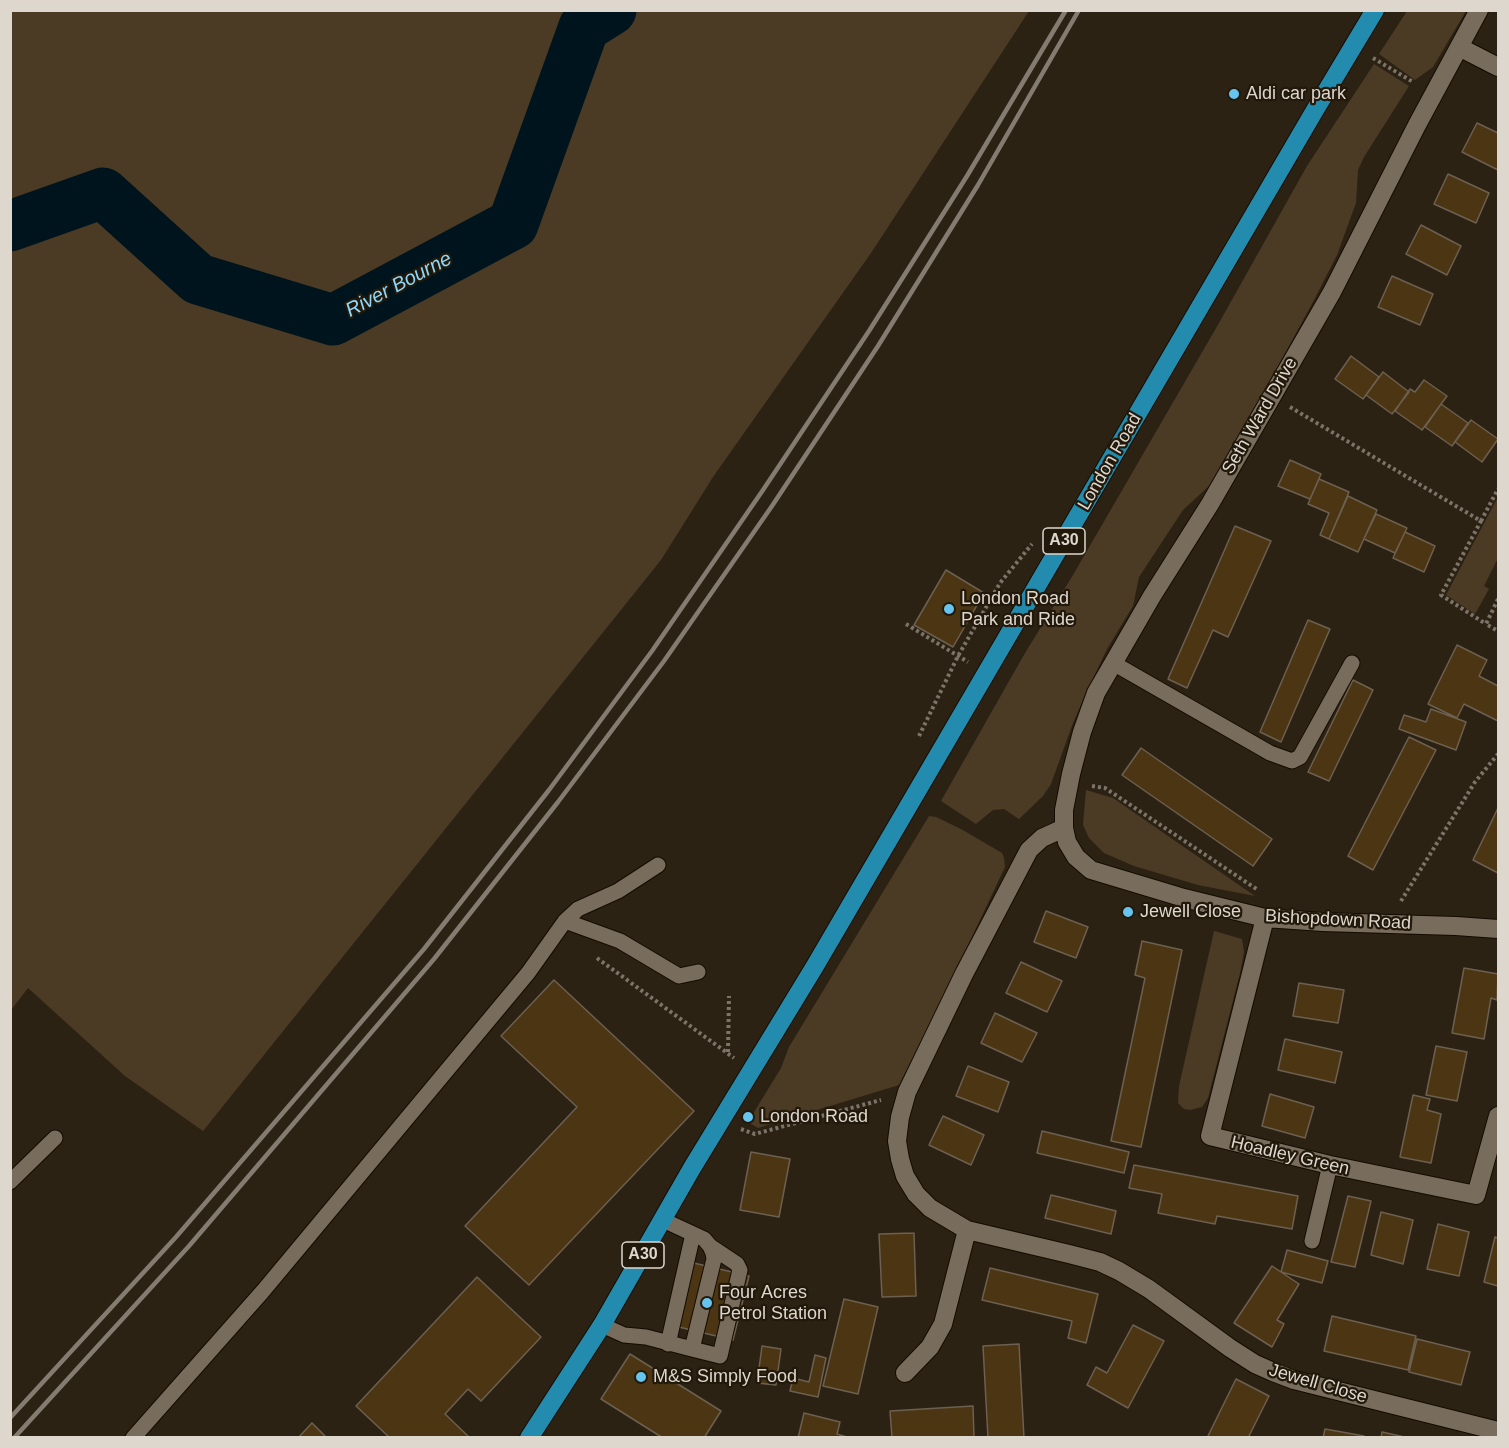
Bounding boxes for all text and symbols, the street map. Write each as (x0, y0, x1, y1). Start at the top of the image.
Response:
place label: Aldi car park (1246, 83, 1346, 105)
marker: Aldi car park (1227, 87, 1241, 101)
water label: River Bourne (342, 247, 456, 323)
street label: Seth Ward Drive (1218, 354, 1302, 478)
street label: London Road (1074, 410, 1146, 514)
road number: A30 (1043, 528, 1085, 554)
place label: London Road Park and Ride (961, 588, 1075, 630)
marker: London Road Park and Ride (942, 602, 956, 616)
place label: Jewell Close (1140, 901, 1241, 923)
marker: Jewell Close (1121, 905, 1135, 919)
street label: Bishopdown Road (1264, 905, 1412, 935)
place label: London Road (760, 1106, 868, 1128)
marker: London Road (741, 1110, 755, 1124)
street label: Hoadley Green (1229, 1132, 1351, 1180)
road number: A30 (622, 1242, 664, 1268)
place label: Four Acres Petrol Station (719, 1282, 827, 1324)
marker: Four Acres Petrol Station (700, 1296, 714, 1310)
street label: Jewell Close (1266, 1360, 1370, 1408)
place label: M&S Simply Food (653, 1366, 797, 1388)
marker: M&S Simply Food (634, 1370, 648, 1384)

